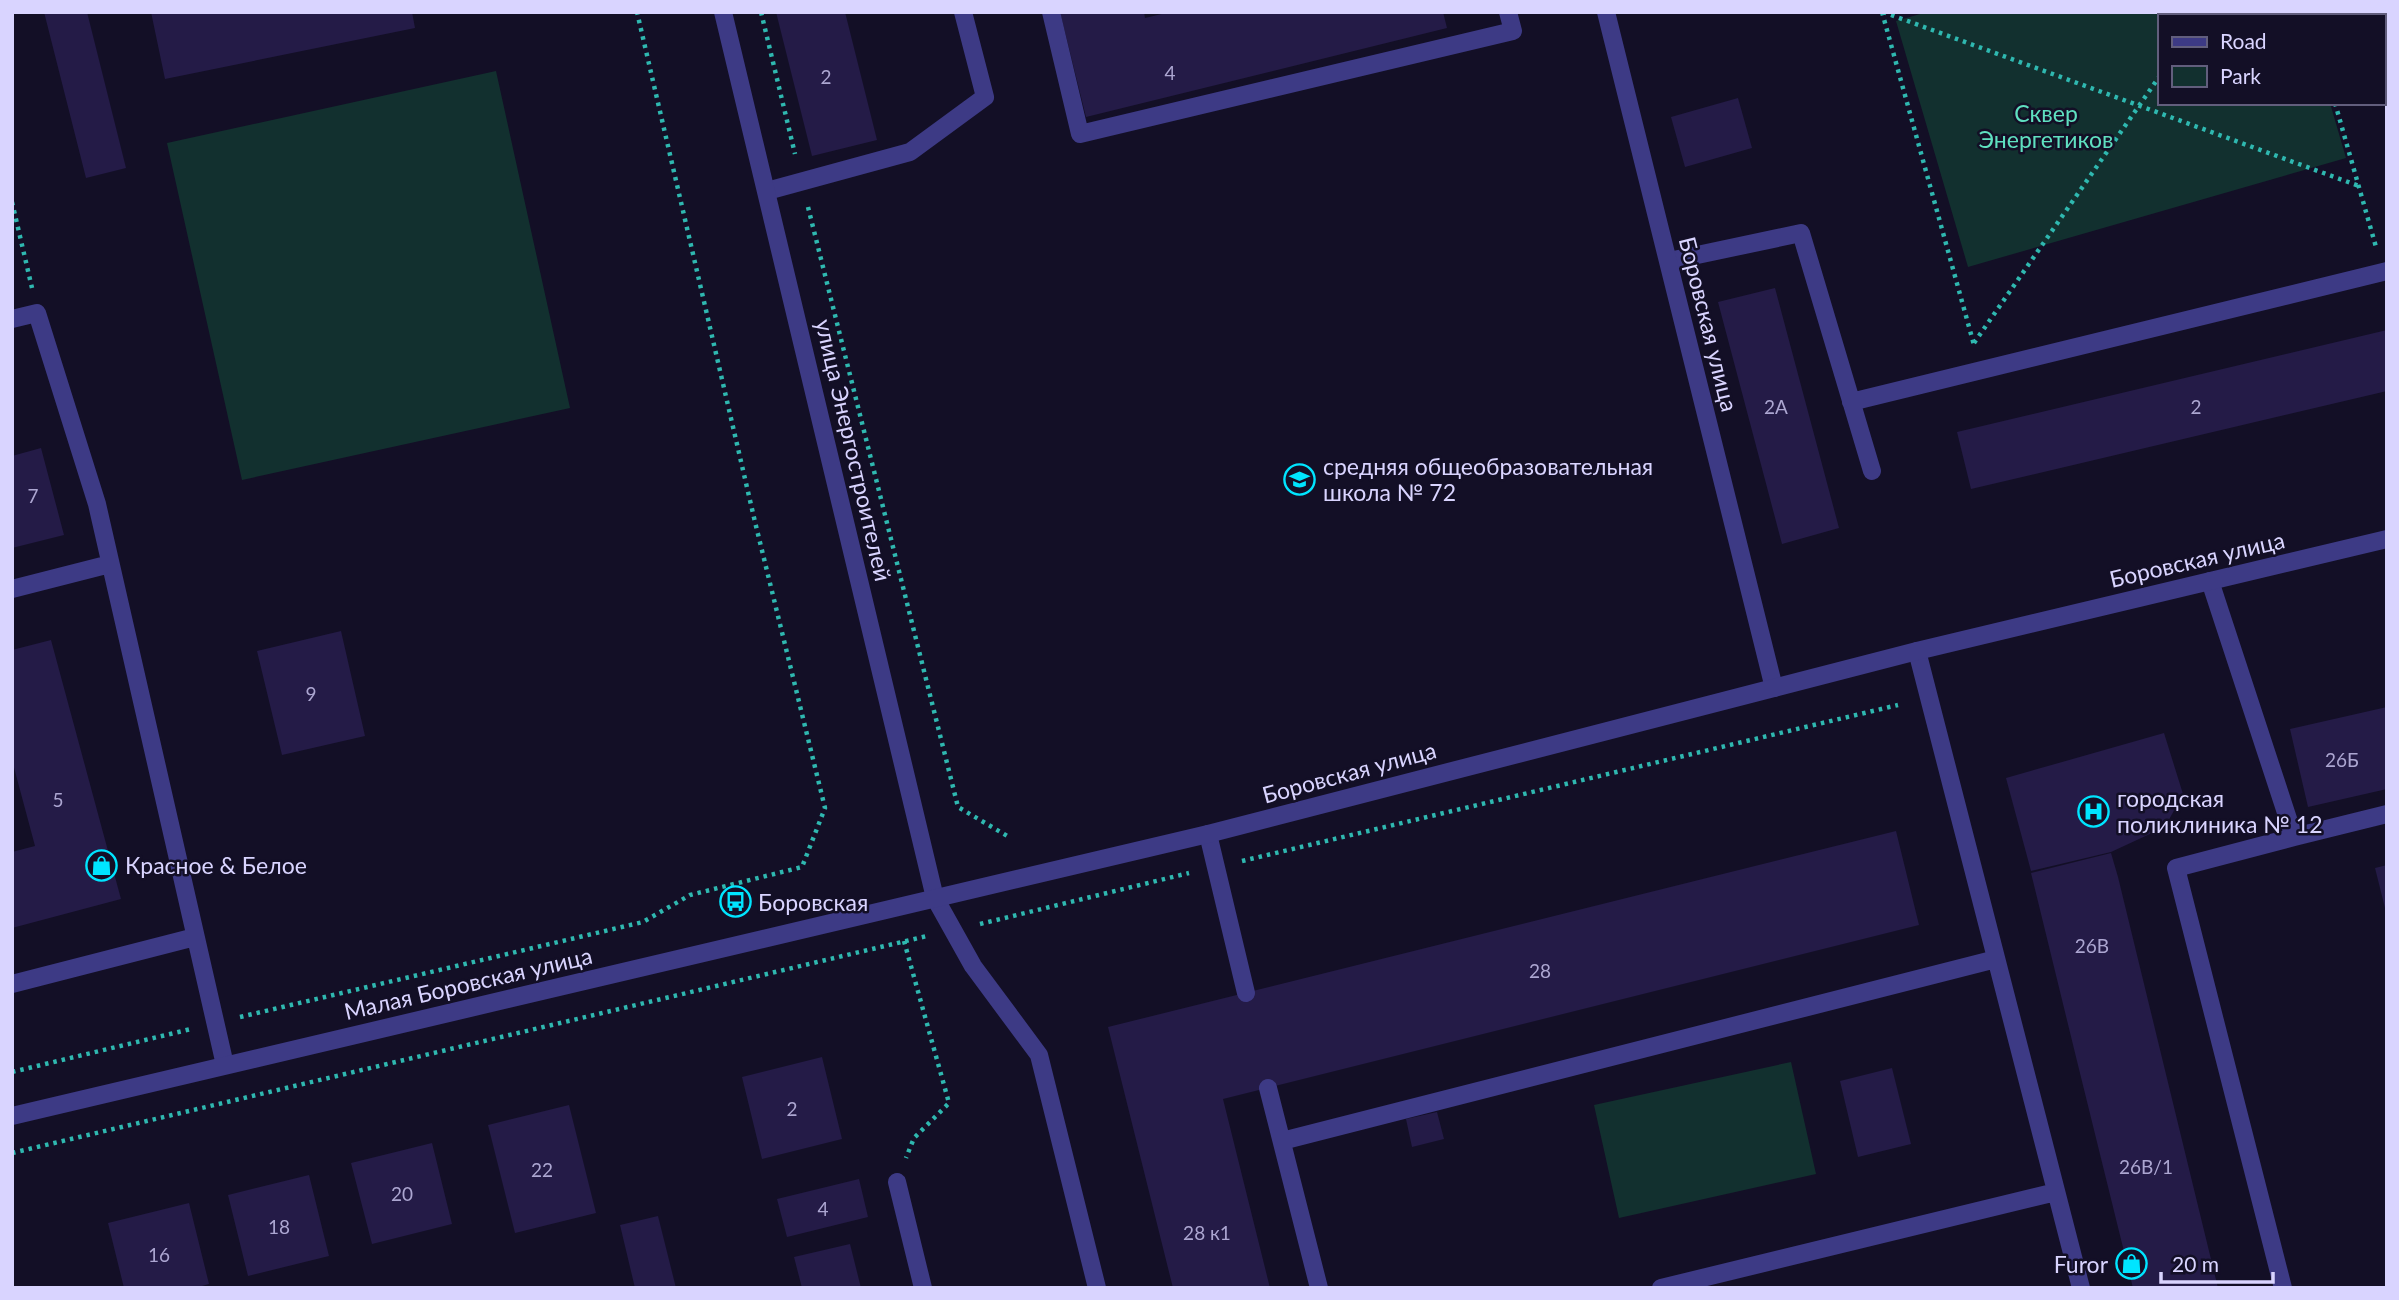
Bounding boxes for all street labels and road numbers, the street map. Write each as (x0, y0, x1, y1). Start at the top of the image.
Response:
street label: Боровская улица (1674, 234, 1744, 414)
street label: улица Энергостроителей (810, 316, 898, 584)
street label: Боровская улица (2107, 525, 2287, 593)
street label: Боровская улица (1259, 735, 1439, 809)
street label: Малая Боровская улица (341, 941, 595, 1025)

